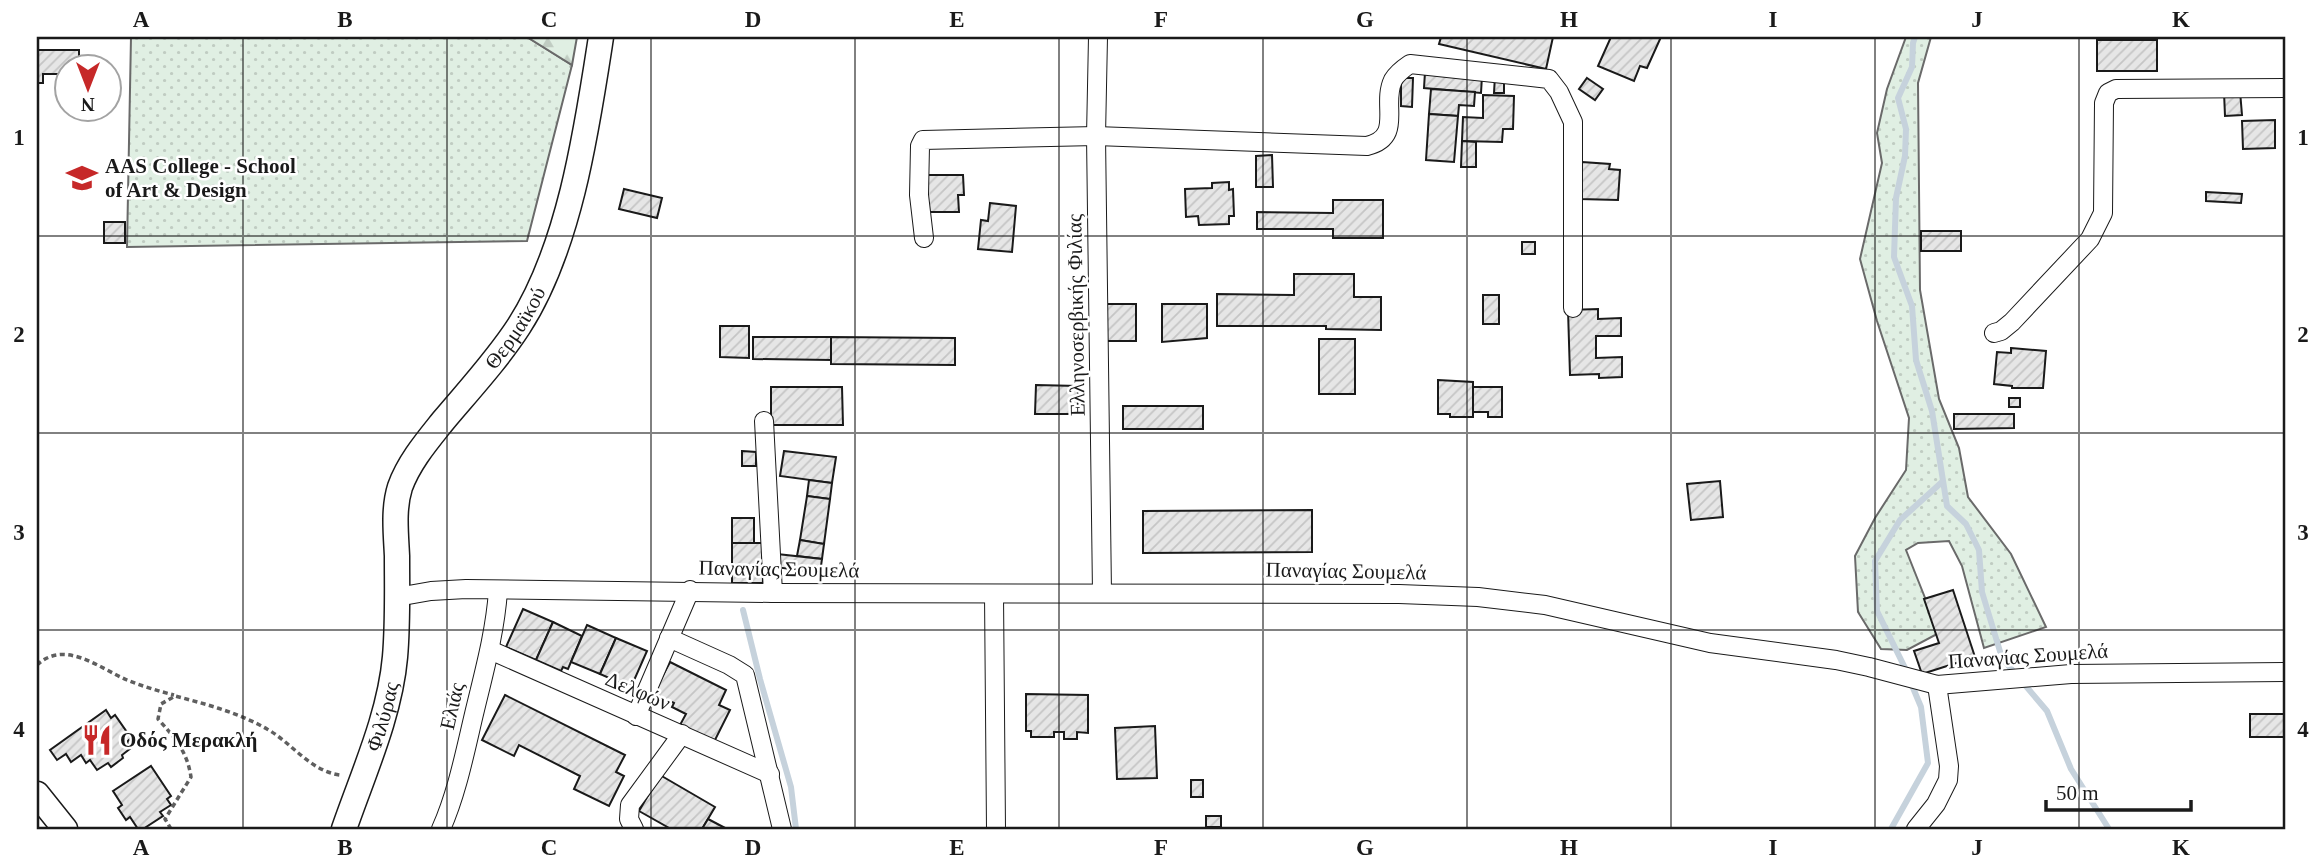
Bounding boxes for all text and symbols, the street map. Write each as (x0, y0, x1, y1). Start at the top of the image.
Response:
text: A (133, 7, 150, 32)
text: B (337, 7, 353, 32)
text: C (541, 7, 557, 32)
text: D (745, 7, 761, 32)
text: E (949, 7, 965, 32)
text: F (1154, 7, 1168, 32)
text: G (1356, 7, 1374, 32)
text: H (1560, 7, 1578, 32)
text: I (1769, 7, 1778, 32)
text: J (1971, 7, 1983, 32)
text: K (2172, 7, 2190, 32)
north arrow (52, 52, 122, 122)
text: N (81, 94, 95, 115)
text: 1 (13, 125, 25, 150)
text: 1 (2297, 125, 2309, 150)
place label: AAS College - School of Art & Design (105, 154, 296, 202)
school or university icon: AAS College - School of Art & Design (65, 161, 99, 195)
street label: Ελληνοσερβικής Φιλίας (1062, 213, 1090, 416)
street label: Θερμαϊκού (480, 283, 551, 374)
text: 2 (13, 322, 25, 347)
text: 2 (2297, 322, 2309, 347)
text: 3 (13, 520, 25, 545)
text: 3 (2297, 520, 2309, 545)
street label: Παναγίας Σουμελά (699, 556, 859, 582)
street label: Παναγίας Σουμελά (1266, 558, 1426, 584)
street label: Παναγίας Σουμελά (1947, 638, 2109, 674)
street label: Δελφών (602, 667, 674, 715)
street label: Φιλύρας (361, 679, 403, 754)
street label: Ελιάς (435, 679, 469, 732)
text: 4 (13, 717, 25, 742)
text: 4 (2297, 717, 2309, 742)
restaurant icon: Οδός Μερακλή (80, 723, 114, 757)
place label: Οδός Μερακλή (120, 728, 258, 752)
scale bar (2046, 768, 2191, 812)
text: 50 m (2056, 781, 2099, 805)
text: A (133, 835, 150, 860)
text: B (337, 835, 353, 860)
text: C (541, 835, 557, 860)
text: D (745, 835, 761, 860)
text: E (949, 835, 965, 860)
text: F (1154, 835, 1168, 860)
text: G (1356, 835, 1374, 860)
text: H (1560, 835, 1578, 860)
text: I (1769, 835, 1778, 860)
text: J (1971, 835, 1983, 860)
text: K (2172, 835, 2190, 860)

